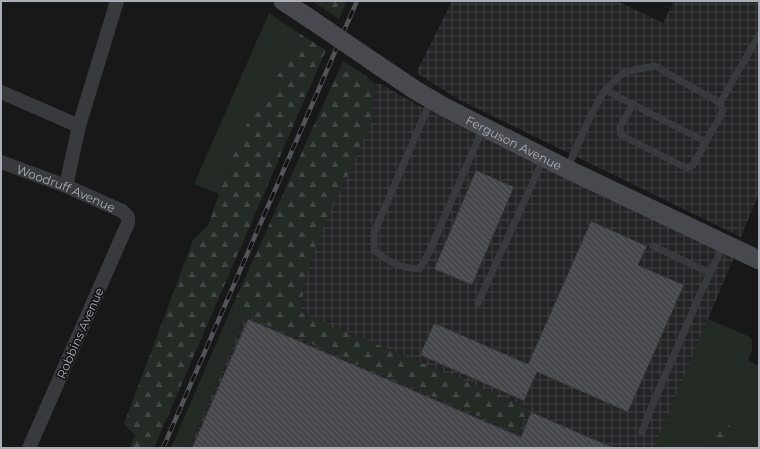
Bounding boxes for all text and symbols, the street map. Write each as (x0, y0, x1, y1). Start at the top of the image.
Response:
street label: Ferguson Avenue (464, 112, 565, 173)
street label: Woodruff Avenue (15, 161, 118, 215)
street label: Robbins Avenue (53, 285, 107, 381)

